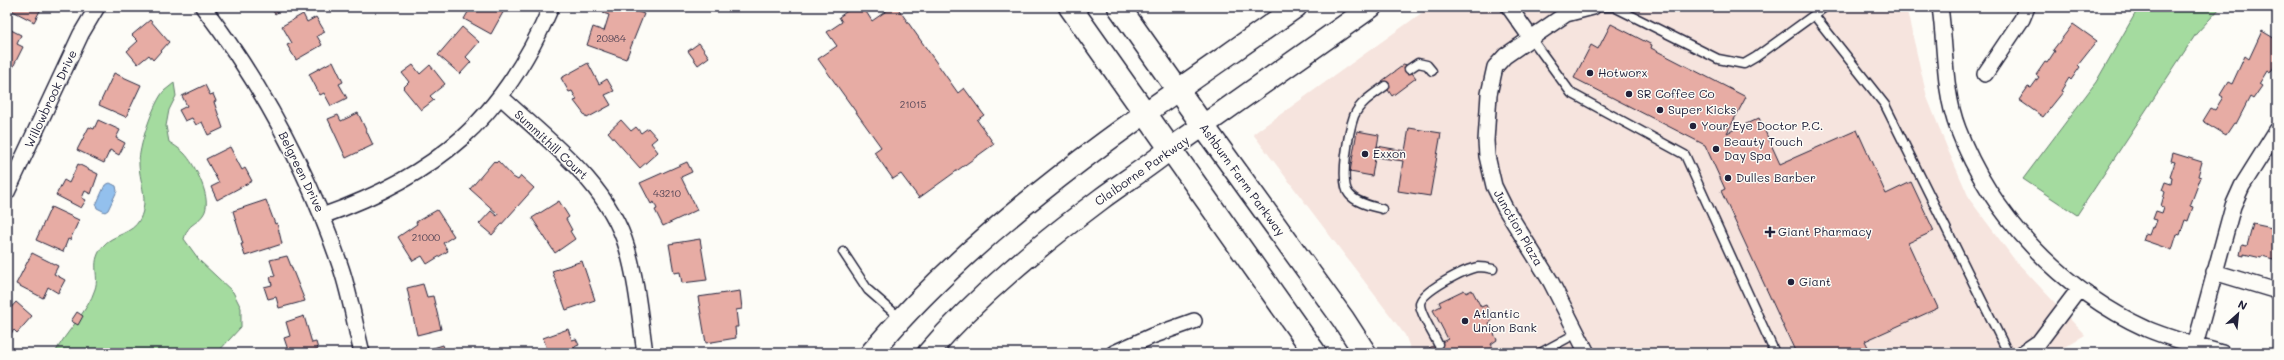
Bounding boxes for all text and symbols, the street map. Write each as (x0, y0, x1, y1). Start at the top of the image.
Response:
house number: 20984 (596, 31, 626, 45)
street label: Willowbrook Drive (20, 47, 80, 150)
place label: Hotworx (1598, 64, 1648, 80)
marker: Hotworx (1585, 68, 1595, 78)
place label: SR Coffee Co (1637, 85, 1715, 101)
marker: SR Coffee Co (1624, 89, 1634, 99)
house number: 21015 (900, 97, 926, 111)
place label: Super Kicks (1668, 101, 1736, 117)
marker: Super Kicks (1655, 105, 1665, 115)
street label: Summithill Court (511, 106, 592, 183)
place label: Your Eye Doctor P.C. (1701, 117, 1823, 133)
street label: Ashburn Farm Parkway (1197, 120, 1289, 239)
marker: Your Eye Doctor P.C. (1688, 121, 1698, 131)
street label: Belgreen Drive (275, 129, 328, 215)
street label: Claiborne Parkway (1091, 132, 1192, 209)
place label: Beauty Touch Day Spa (1724, 133, 1803, 163)
marker: Beauty Touch Day Spa (1711, 144, 1721, 154)
place label: Exxon (1373, 145, 1406, 161)
marker: Exxon (1360, 149, 1370, 159)
place label: Dulles Barber (1736, 169, 1816, 185)
marker: Dulles Barber (1723, 173, 1733, 183)
house number: 43210 (653, 186, 681, 200)
street label: Junction Plaza (1491, 187, 1547, 268)
place label: Giant Pharmacy (1778, 223, 1872, 239)
marker: Giant Pharmacy (1765, 227, 1775, 237)
house number: 21000 (412, 230, 440, 244)
place label: Giant (1799, 273, 1831, 289)
marker: Giant (1786, 277, 1796, 287)
north arrow (2218, 294, 2258, 334)
text: N (2236, 296, 2250, 313)
place label: Atlantic Union Bank (1473, 305, 1537, 335)
marker: Atlantic Union Bank (1460, 316, 1470, 326)

